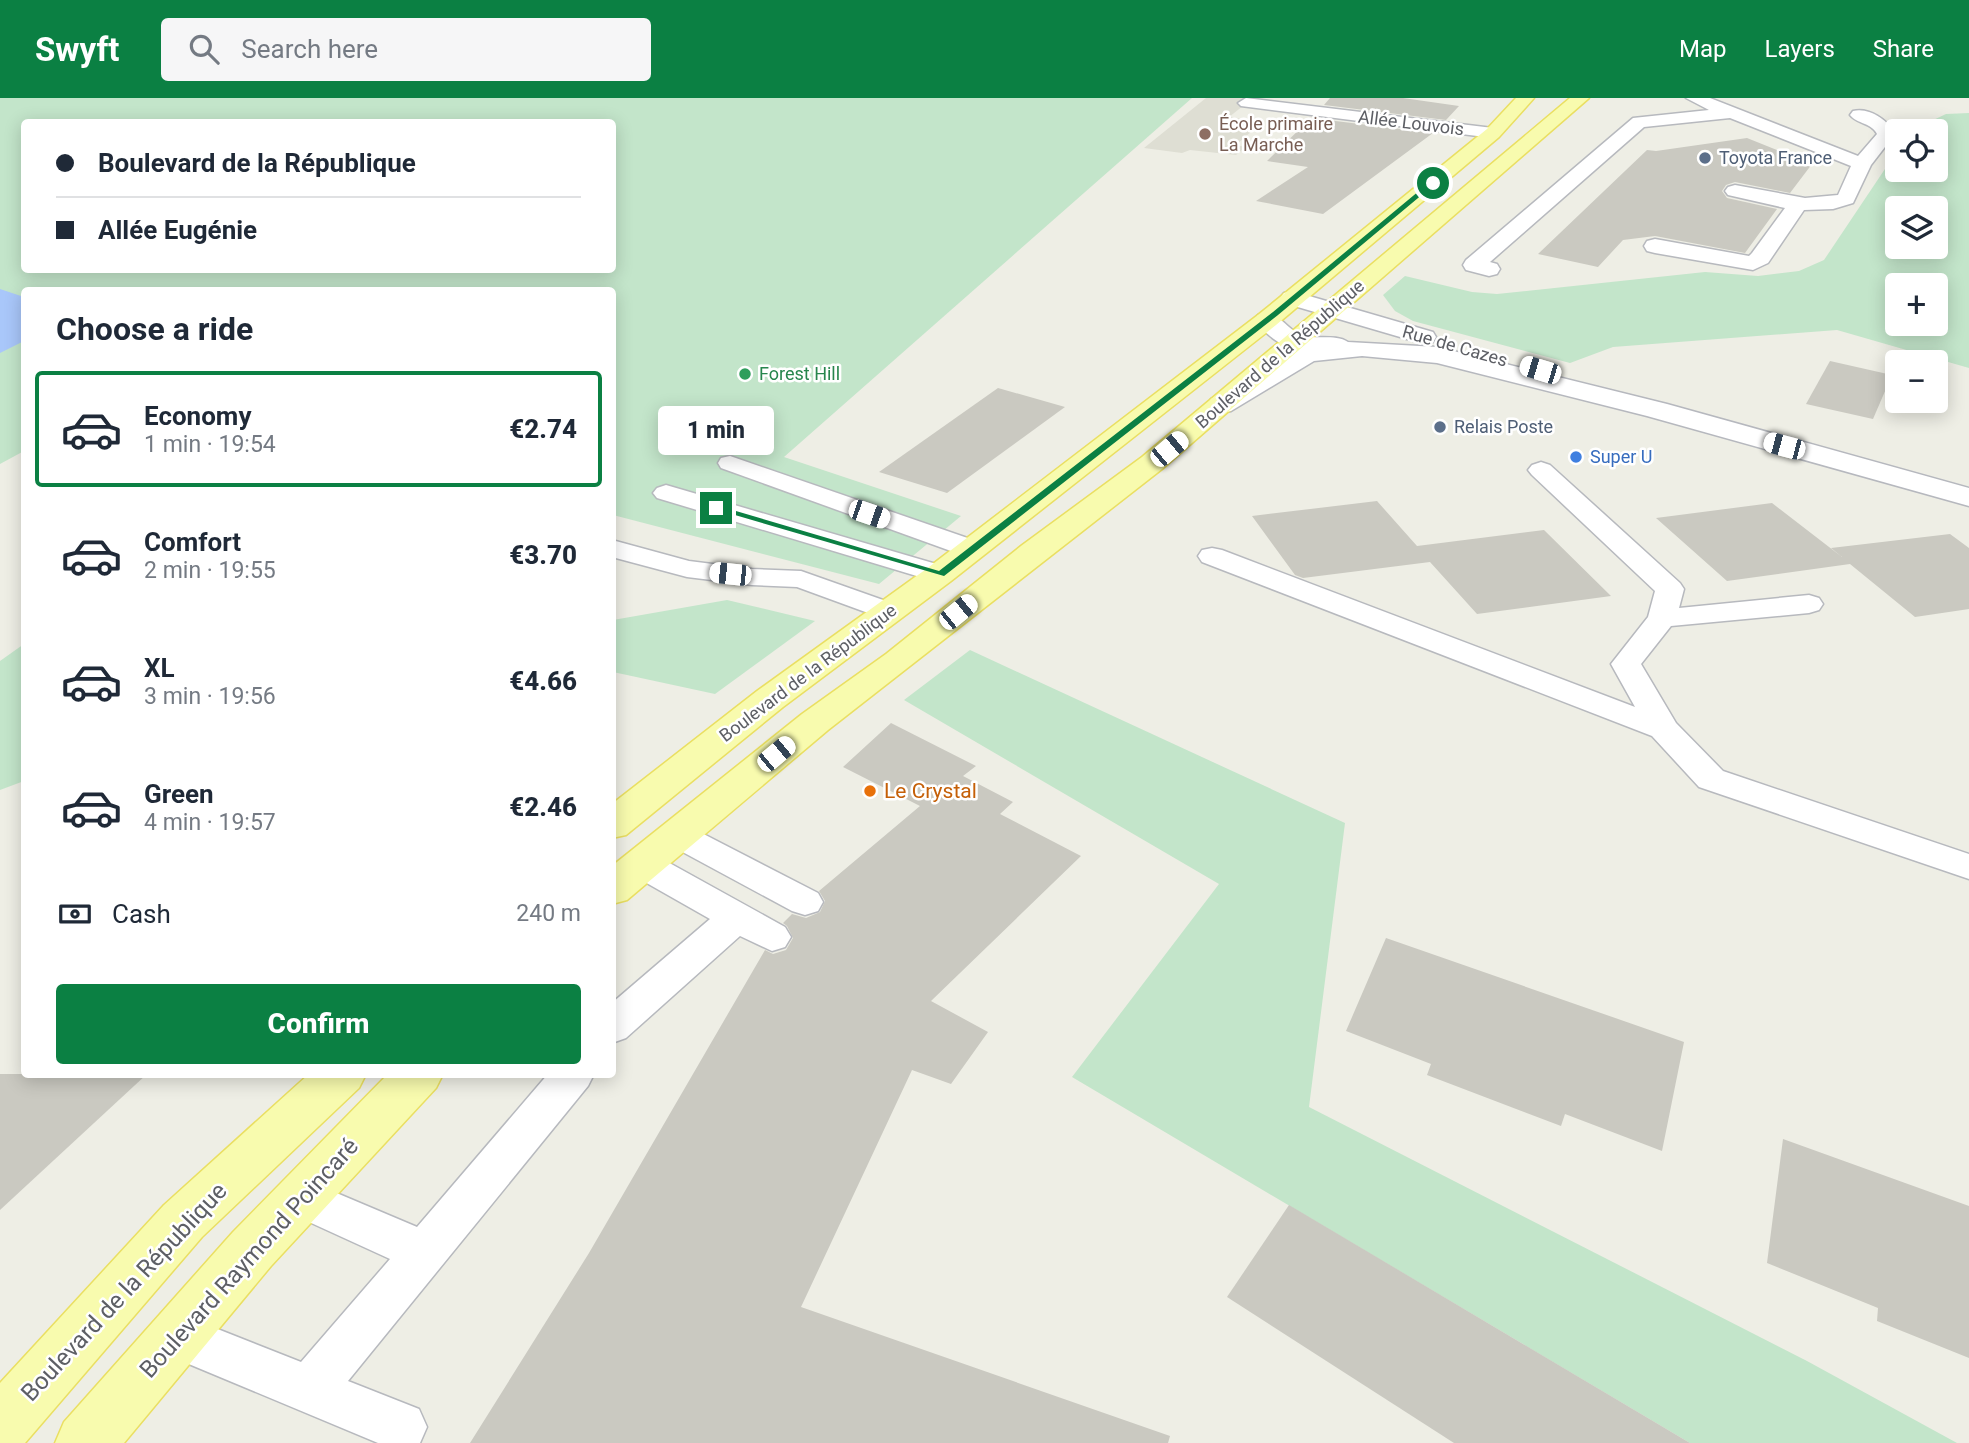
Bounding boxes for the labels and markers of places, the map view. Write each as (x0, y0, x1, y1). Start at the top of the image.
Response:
place label: École primaire La Marche (1219, 113, 1333, 155)
marker: École primaire La Marche (1197, 126, 1213, 142)
place label: Toyota France (1719, 147, 1832, 168)
marker: Toyota France (1697, 150, 1713, 166)
place label: Forest Hill (759, 363, 840, 384)
marker: Forest Hill (737, 366, 753, 382)
place label: Relais Poste (1454, 416, 1553, 437)
marker: Relais Poste (1432, 419, 1448, 435)
place label: Super U (1590, 446, 1653, 467)
marker: Super U (1568, 449, 1584, 465)
place label: Le Crystal (884, 779, 977, 803)
marker: Le Crystal (862, 783, 878, 799)

